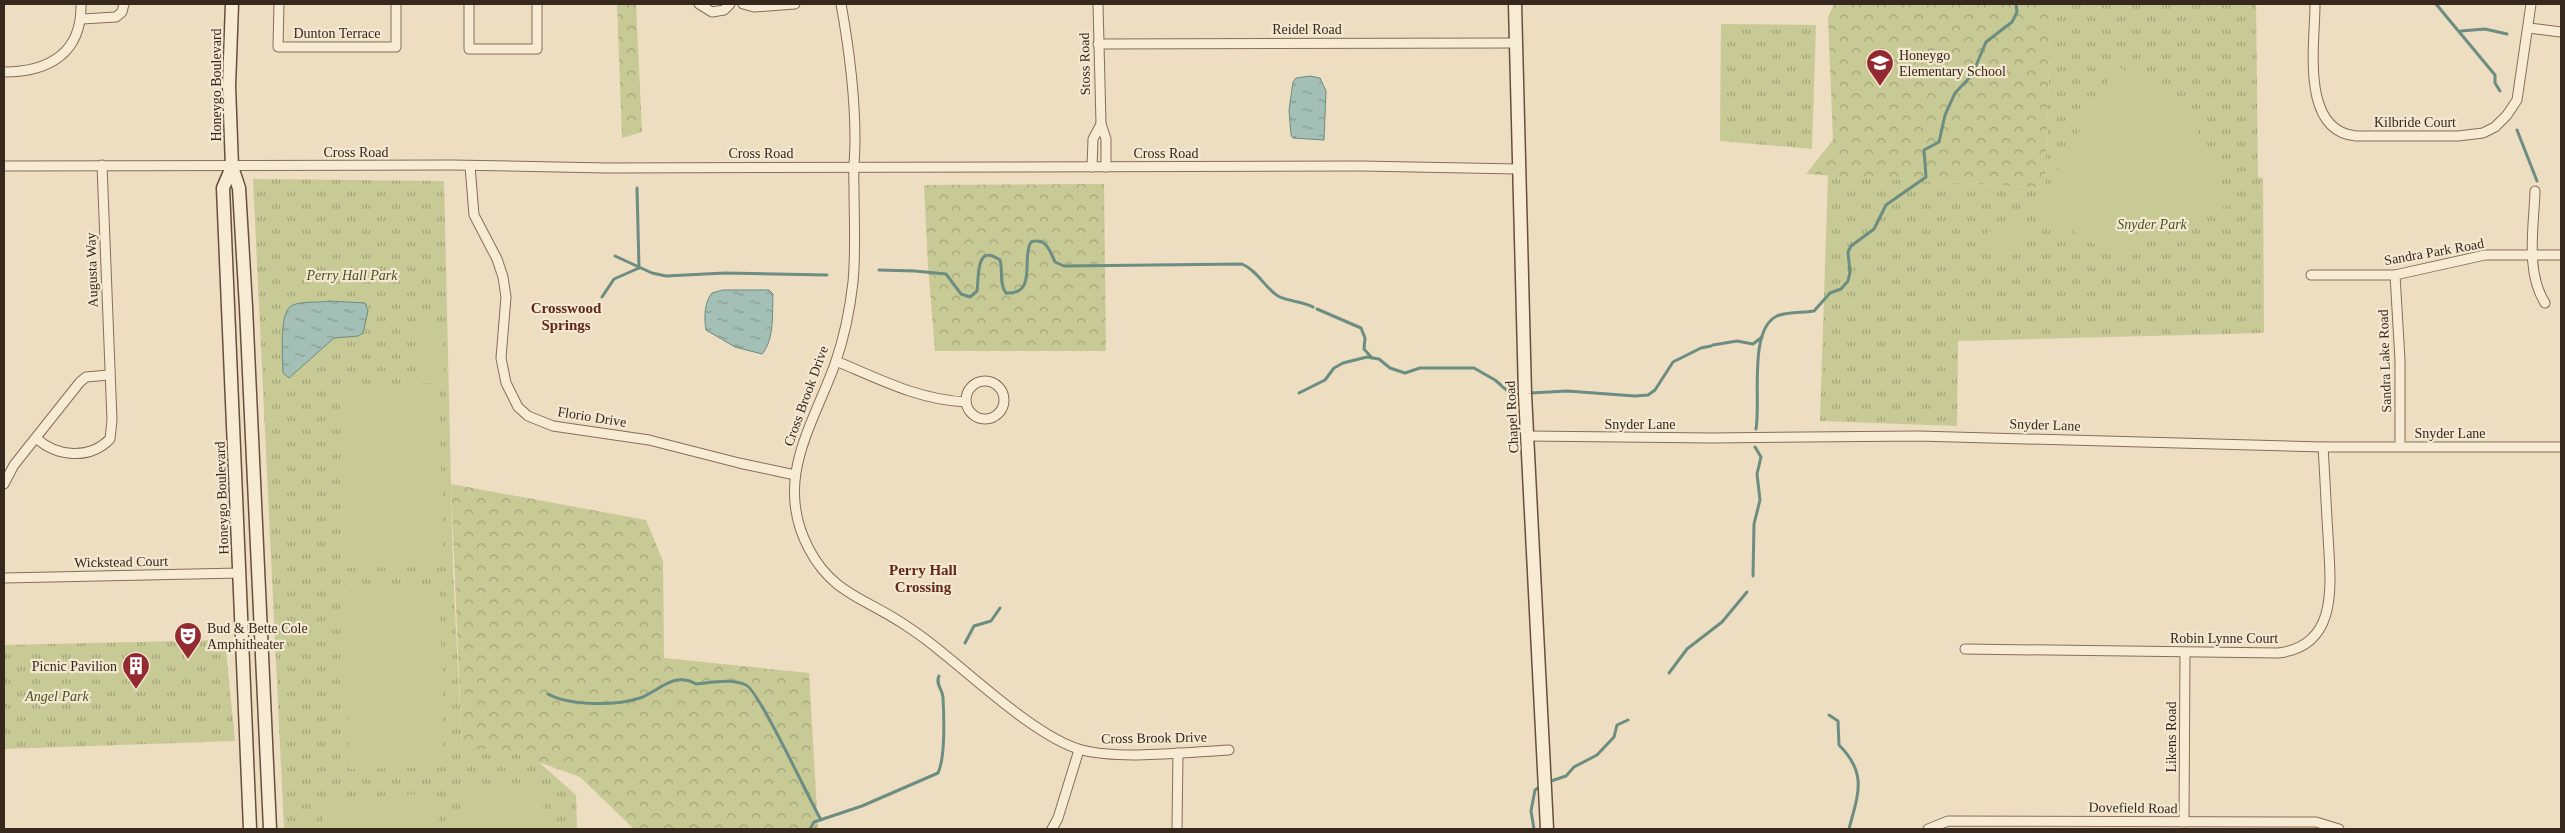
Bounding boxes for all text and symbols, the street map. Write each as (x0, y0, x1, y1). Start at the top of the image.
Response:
street label: Reidel Road (1272, 22, 1342, 37)
street label: Dunton Terrace (293, 26, 381, 41)
street label: Honeygo Boulevard (209, 28, 224, 142)
street label: Stoss Road (1077, 33, 1093, 95)
school or university icon: Honeygo Elementary School (1865, 48, 1895, 87)
place label: Honeygo Elementary School (1899, 48, 2006, 79)
street label: Kilbride Court (2374, 115, 2456, 130)
street label: Cross Road (324, 145, 388, 160)
street label: Cross Road (729, 146, 793, 161)
street label: Cross Road (1134, 146, 1198, 161)
park label: Snyder Park (2117, 217, 2188, 232)
street label: Augusta Way (83, 232, 101, 308)
street label: Sandra Park Road (2383, 236, 2485, 268)
park label: Perry Hall Park (306, 268, 398, 283)
district label: Crosswood Springs (531, 300, 602, 333)
street label: Sandra Lake Road (2376, 309, 2394, 413)
street label: Cross Brook Drive (781, 344, 831, 448)
street label: Chapel Road (1503, 380, 1521, 454)
street label: Florio Drive (556, 404, 628, 430)
street label: Snyder Lane (2009, 416, 2081, 434)
street label: Snyder Lane (1604, 417, 1676, 432)
street label: Snyder Lane (2414, 426, 2486, 441)
street label: Honeygo Boulevard (213, 441, 231, 555)
street label: Wickstead Court (74, 554, 168, 570)
district label: Perry Hall Crossing (889, 562, 957, 595)
theatre icon: Bud & Bette Cole Amphitheater (173, 621, 203, 660)
place label: Bud & Bette Cole Amphitheater (207, 621, 308, 652)
street label: Robin Lynne Court (2170, 631, 2278, 646)
building icon: Picnic Pavilion (121, 651, 151, 690)
place label: Picnic Pavilion (32, 659, 117, 674)
park label: Angel Park (24, 689, 89, 704)
street label: Likens Road (2164, 701, 2179, 773)
street label: Cross Brook Drive (1101, 730, 1207, 746)
street label: Dovefield Road (2088, 800, 2178, 816)

